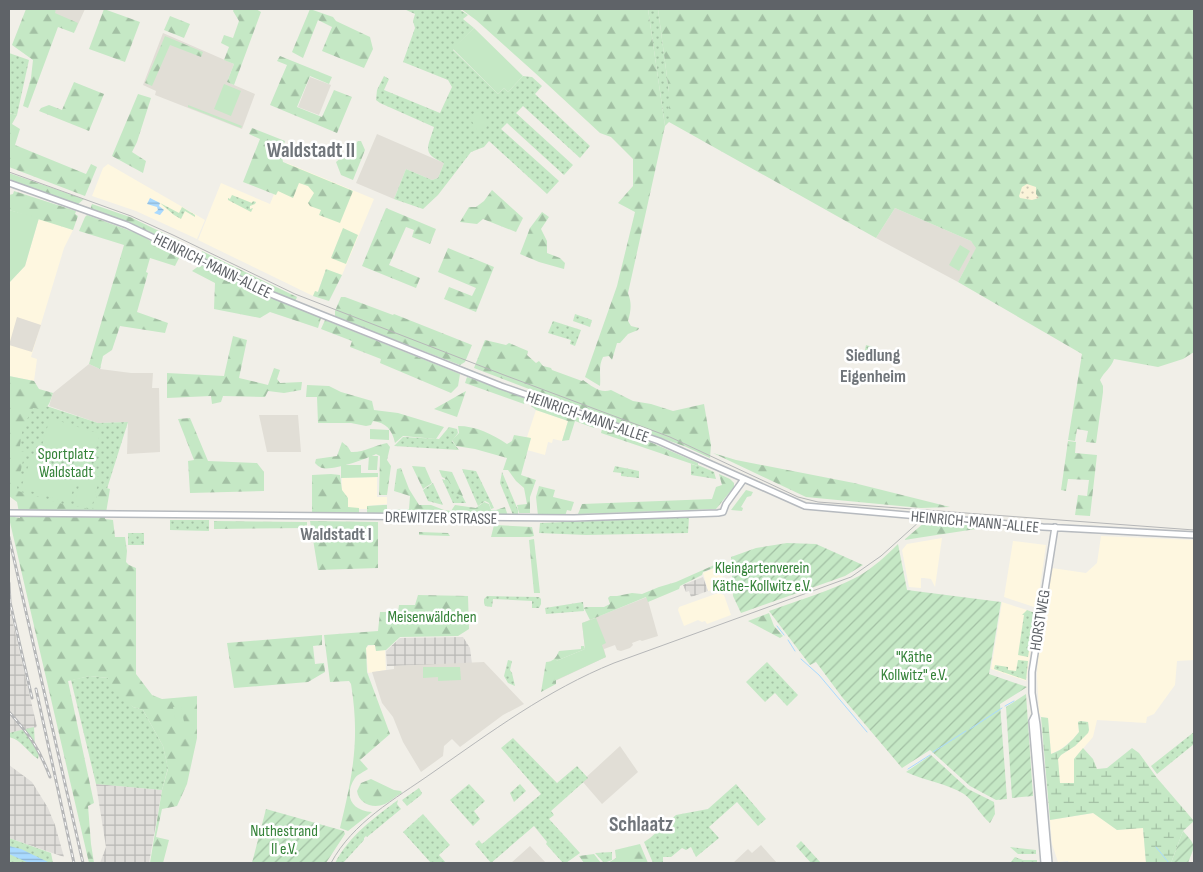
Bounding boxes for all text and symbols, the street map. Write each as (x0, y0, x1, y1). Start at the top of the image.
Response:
district label: Waldstadt II (267, 138, 355, 163)
street label: HEINRICH-MANN-ALLEE (150, 230, 274, 303)
district label: Siedlung Eigenheim (840, 345, 906, 387)
street label: HEINRICH-MANN-ALLEE (524, 387, 651, 447)
park label: Sportplatz Waldstadt (38, 445, 94, 482)
street label: HEINRICH-MANN-ALLEE (910, 507, 1040, 538)
street label: DREWITZER STRASSE (385, 508, 497, 529)
district label: Waldstadt I (300, 524, 372, 545)
park label: Kleingartenverein Käthe-Kollwitz e.V. (712, 559, 812, 596)
street label: HORSTWEG (1026, 588, 1055, 652)
park label: Meisenwäldchen (387, 608, 477, 627)
park label: "Käthe Kollwitz" e.V. (881, 648, 947, 685)
district label: Schlaatz (609, 812, 673, 837)
park label: Nuthestrand II e.V. (250, 822, 318, 859)

